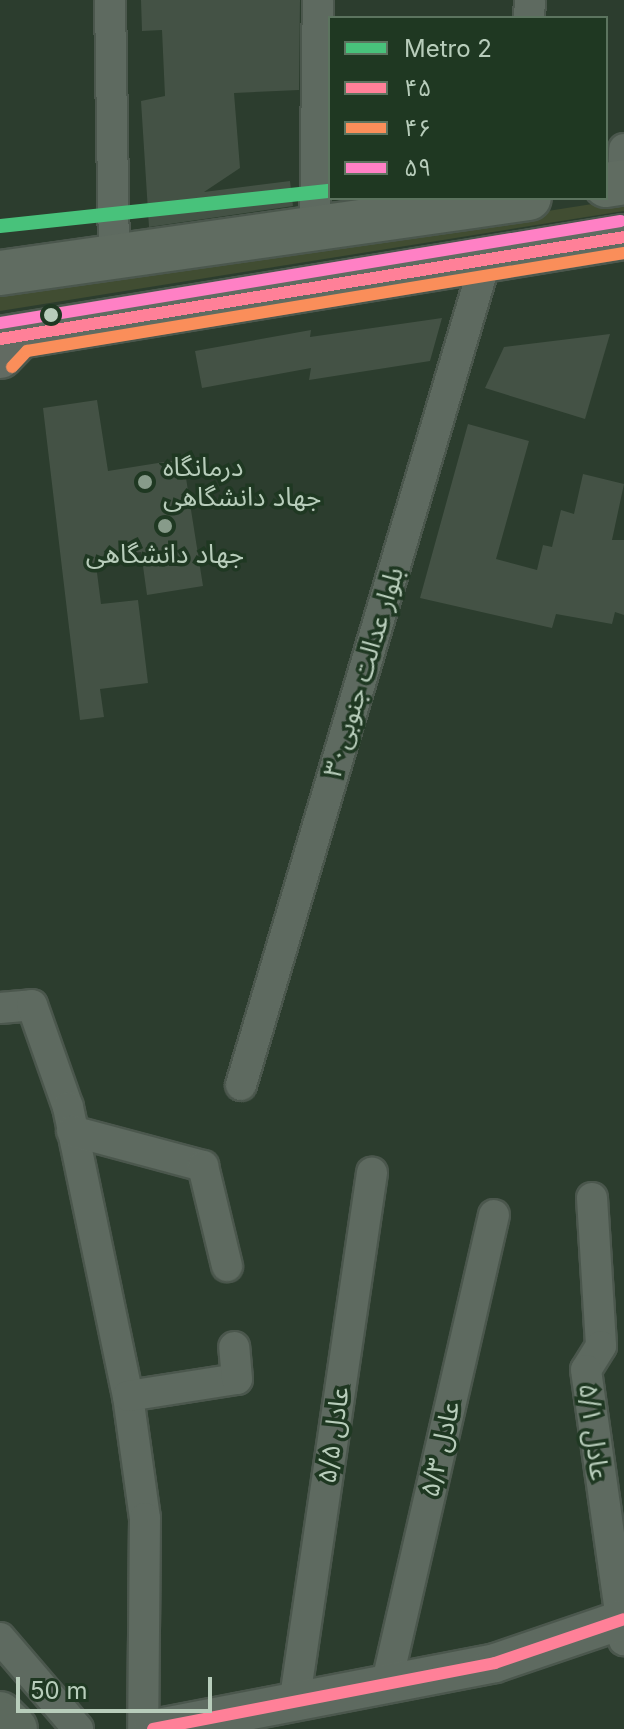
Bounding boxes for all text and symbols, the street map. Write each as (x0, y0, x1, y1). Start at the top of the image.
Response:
legend (328, 16, 608, 200)
text: Metro 2 (404, 34, 492, 63)
text: ۴۵ (404, 73, 431, 102)
text: ۴۶ (404, 113, 431, 142)
text: ۵۹ (404, 153, 431, 182)
unlabelled marker (43, 307, 59, 323)
place label: درمانگاه جهاد دانشگاهی (163, 451, 321, 512)
marker: درمانگاه جهاد دانشگاهی (134, 471, 156, 493)
marker: جهاد دانشگاهی (156, 517, 174, 535)
place label: جهاد دانشگاهی (86, 538, 244, 570)
street label: بلوار عدالت جنوبی۳۰ (316, 563, 410, 781)
street label: عادل ۵/۱ (573, 1382, 615, 1482)
street label: عادل ۵/۵ (311, 1385, 355, 1485)
street label: عادل ۵/۳ (414, 1398, 466, 1500)
scale bar (20, 1661, 216, 1711)
text: 50 m (30, 1676, 88, 1705)

